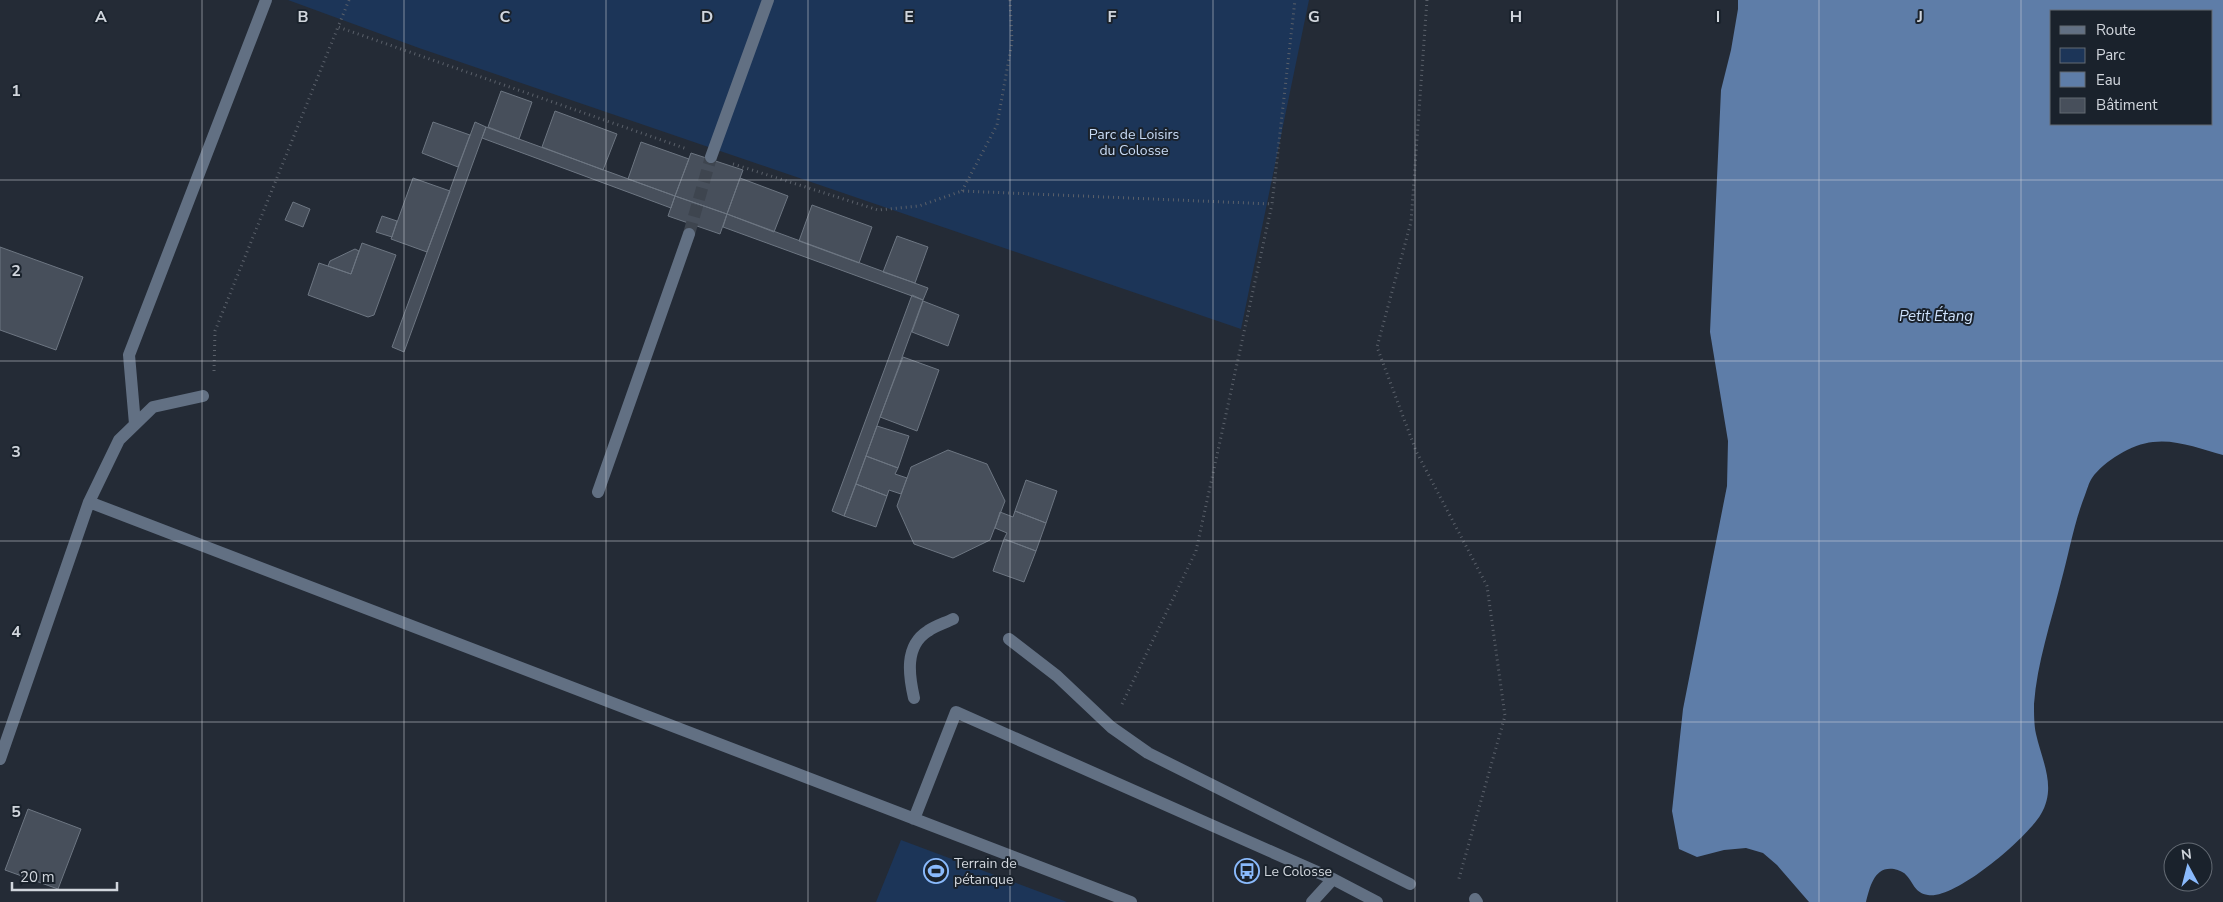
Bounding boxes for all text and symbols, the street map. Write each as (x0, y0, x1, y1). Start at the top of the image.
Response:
text: A (95, 6, 107, 28)
text: B (297, 6, 309, 28)
text: C (500, 6, 511, 28)
text: D (701, 6, 713, 28)
text: E (904, 6, 914, 28)
text: F (1108, 6, 1117, 28)
text: G (1308, 6, 1320, 28)
text: H (1510, 6, 1522, 28)
text: I (1716, 6, 1720, 28)
text: J (1916, 6, 1923, 28)
legend (2050, 10, 2213, 125)
text: Route (2096, 20, 2136, 40)
text: Parc (2096, 45, 2125, 65)
text: Eau (2096, 70, 2121, 90)
text: 1 (11, 80, 21, 102)
text: Bâtiment (2096, 95, 2158, 115)
park label: Parc de Loisirs du Colosse (1089, 125, 1179, 160)
text: 2 (11, 260, 21, 282)
water label: Petit Étang (1899, 306, 1973, 326)
text: 3 (11, 441, 21, 463)
text: 4 (11, 621, 21, 643)
text: 5 (11, 801, 21, 823)
north arrow (2163, 842, 2213, 892)
text: N (2180, 845, 2193, 865)
place label: Terrain de pétanque (954, 854, 1017, 889)
sports icon: Terrain de pétanque (923, 858, 949, 884)
bus stop icon: Le Colosse (1234, 858, 1260, 884)
scale bar (12, 860, 118, 892)
place label: Le Colosse (1264, 862, 1332, 881)
text: 20 m (20, 867, 55, 887)

